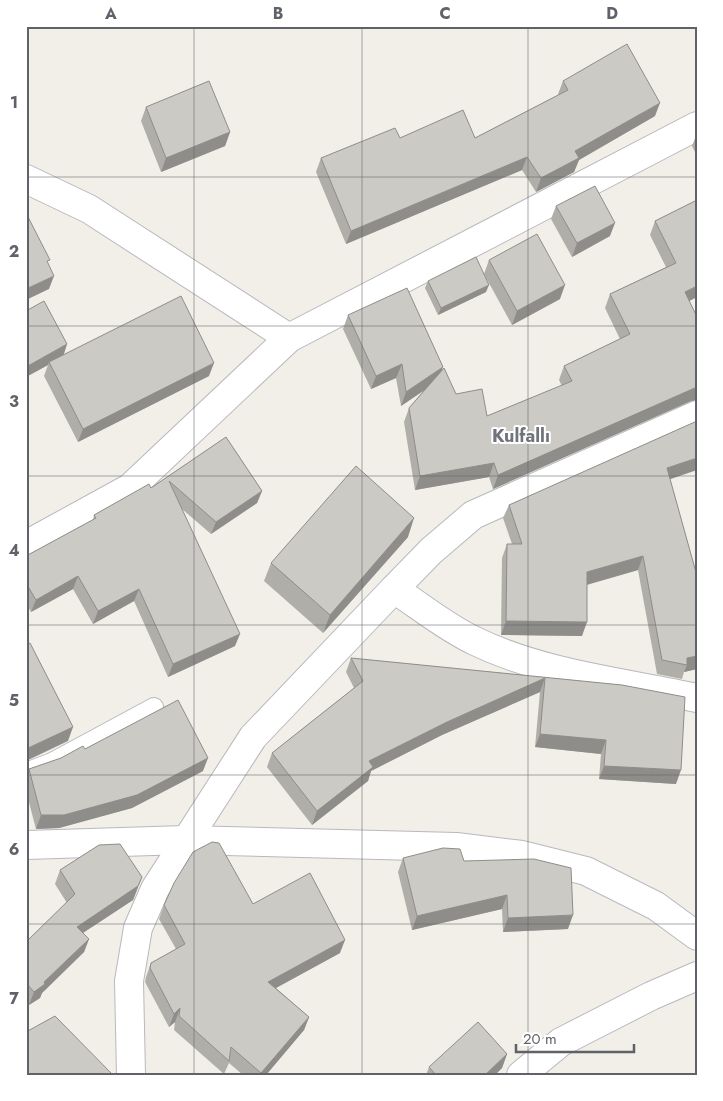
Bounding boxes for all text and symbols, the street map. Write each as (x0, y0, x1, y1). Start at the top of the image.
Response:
text: A (104, 2, 117, 25)
text: B (273, 2, 283, 25)
text: C (439, 2, 451, 25)
text: D (606, 2, 618, 25)
text: 1 (10, 91, 18, 114)
text: 2 (9, 240, 19, 263)
text: 3 (9, 390, 19, 413)
district label: Kulfallı (492, 423, 550, 449)
text: 4 (8, 539, 20, 562)
text: 5 (9, 689, 19, 712)
text: 6 (9, 838, 19, 861)
text: 7 (9, 987, 19, 1010)
scale bar (516, 1021, 633, 1053)
text: 20 m (523, 1028, 557, 1050)

